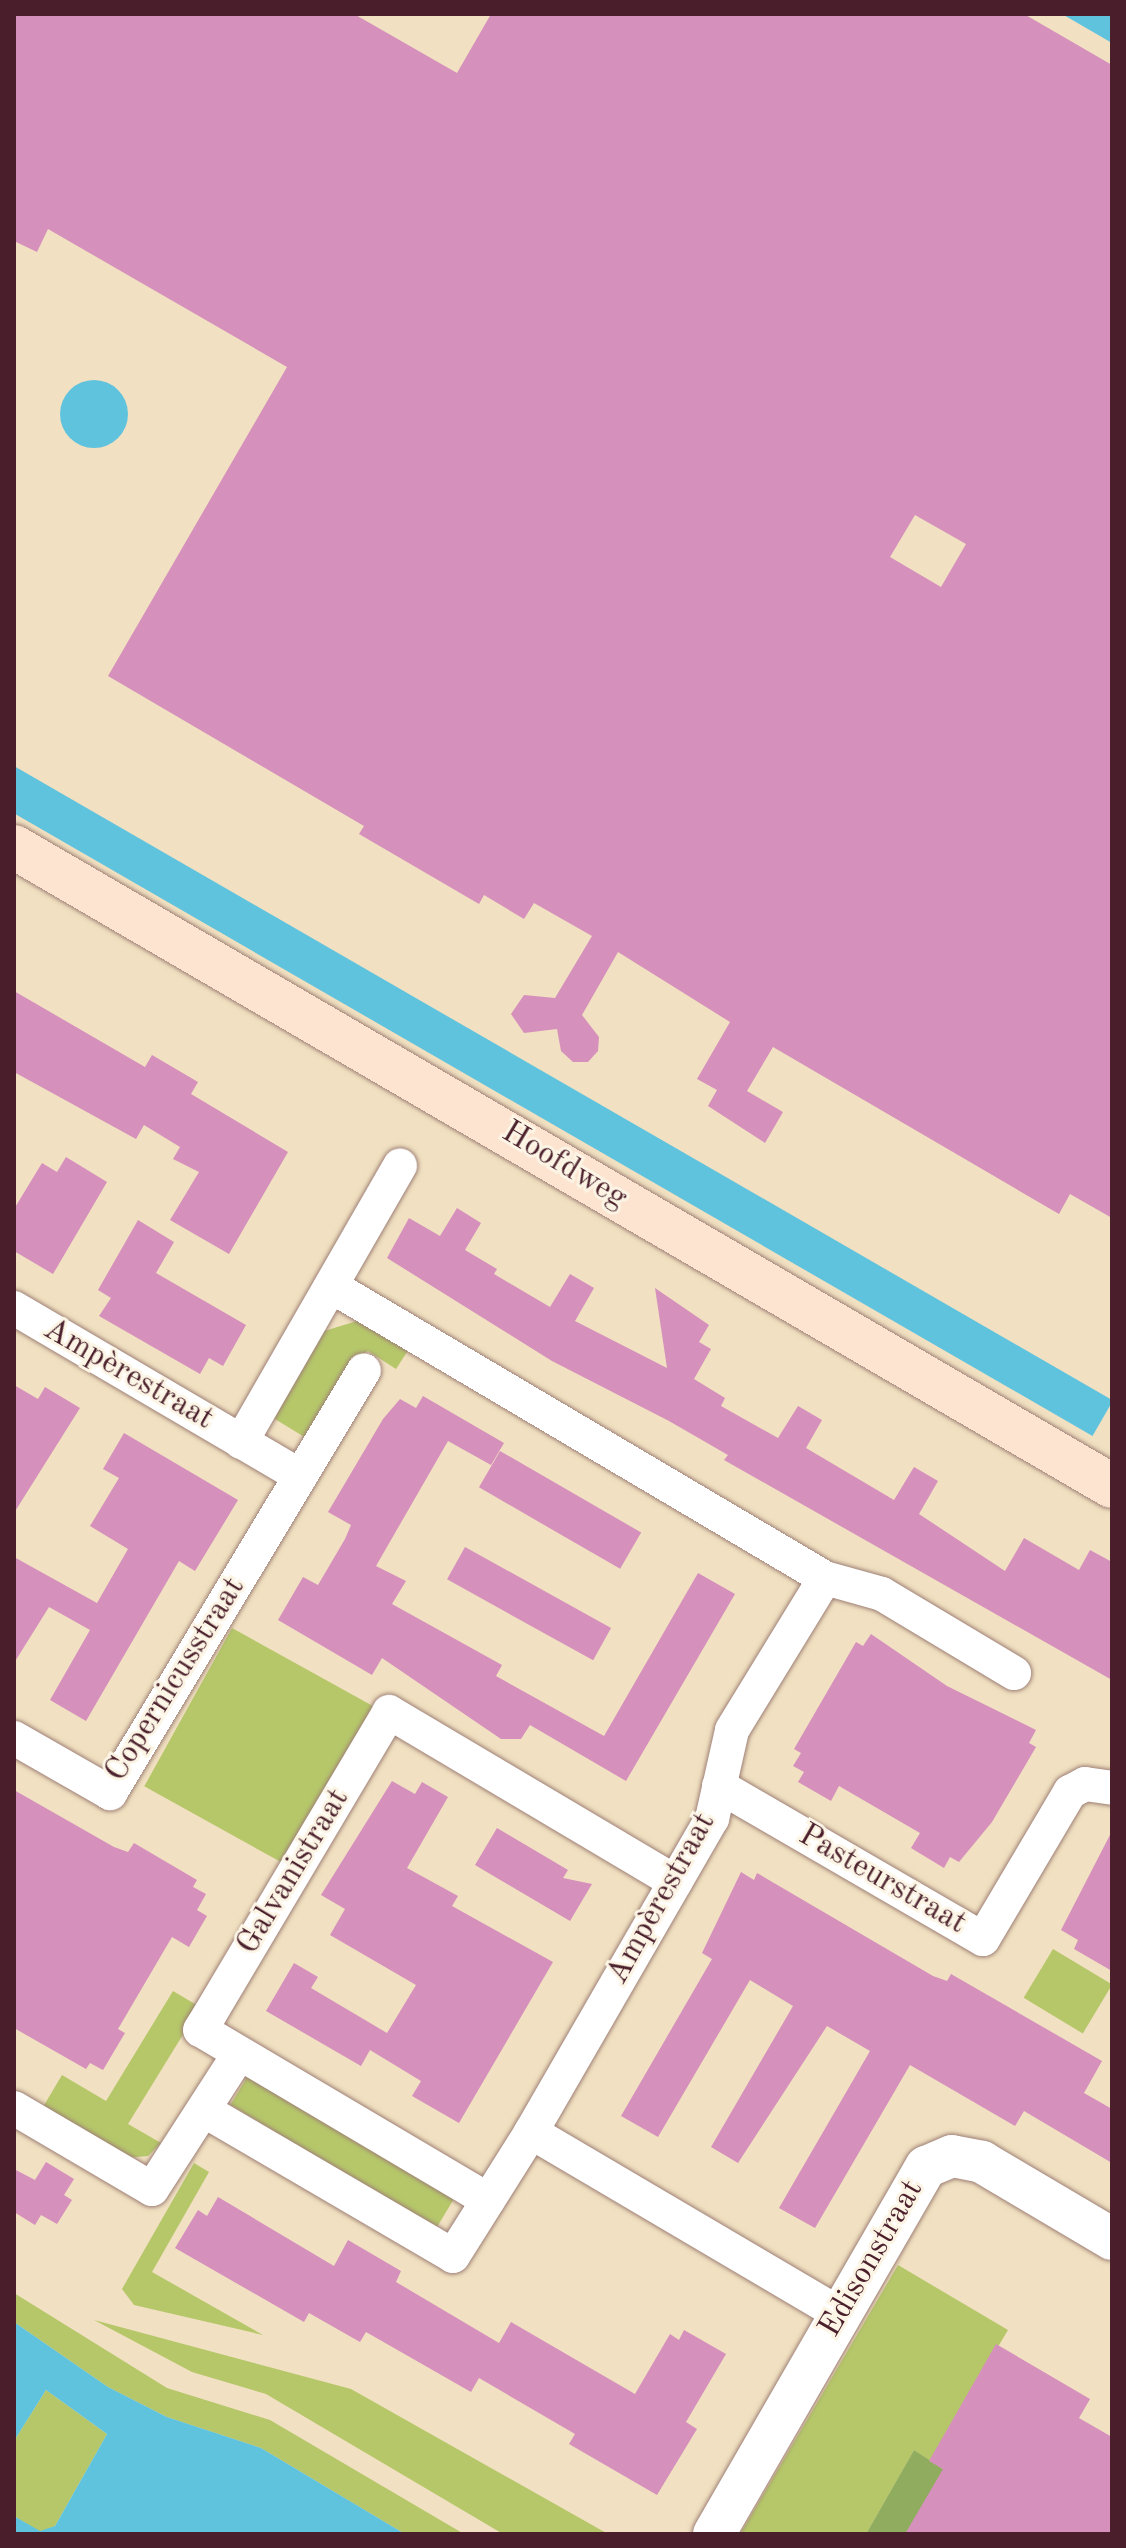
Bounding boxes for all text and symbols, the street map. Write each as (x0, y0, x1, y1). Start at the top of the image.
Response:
street label: Hoofdweg (494, 1114, 634, 1218)
street label: Ampèrestraat (36, 1311, 220, 1439)
street label: Copernicusstraat (98, 1571, 254, 1789)
street label: Galvanistraat (230, 1782, 358, 1962)
street label: Ampèrestraat (599, 1807, 725, 1991)
street label: Pasteurstraat (791, 1817, 973, 1943)
street label: Edisonstraat (812, 2173, 932, 2345)

